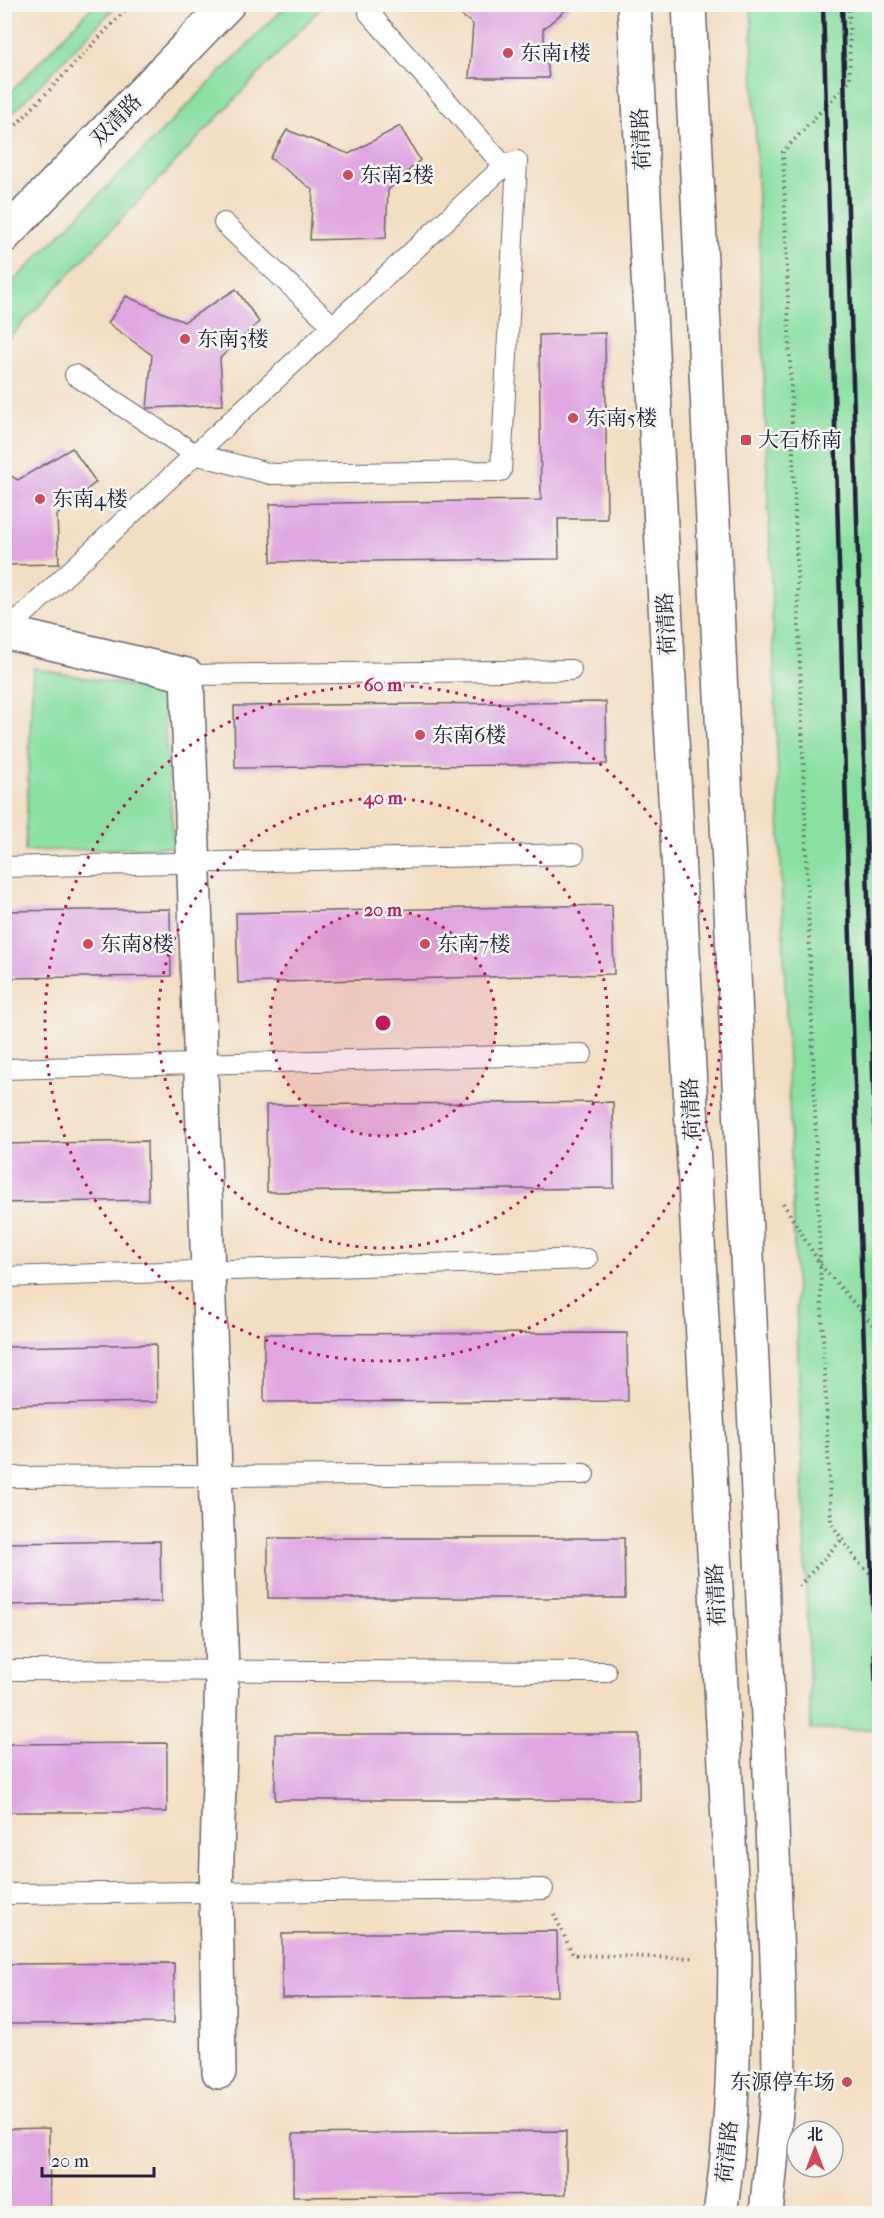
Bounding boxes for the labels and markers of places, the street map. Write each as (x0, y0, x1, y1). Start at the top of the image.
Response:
place label: 东南1楼 (520, 41, 591, 65)
marker: 东南1楼 (501, 46, 515, 60)
place label: 东南2楼 (360, 163, 434, 187)
marker: 东南2楼 (341, 168, 355, 182)
place label: 东南3楼 (197, 327, 269, 351)
marker: 东南3楼 (178, 332, 192, 346)
place label: 东南5楼 (585, 406, 657, 430)
marker: 东南5楼 (566, 411, 580, 425)
place label: 大石桥南 (758, 428, 842, 452)
marker: 大石桥南 (739, 433, 753, 447)
place label: 东南4楼 (52, 487, 127, 511)
marker: 东南4楼 (33, 492, 47, 506)
place label: 东南6楼 (432, 723, 506, 747)
marker: 东南6楼 (413, 728, 427, 742)
place label: 东南8楼 (100, 932, 174, 956)
place label: 东南7楼 (437, 932, 510, 956)
marker: 东南8楼 (81, 937, 95, 951)
marker: 东南7楼 (418, 937, 432, 951)
centre of rings (373, 1013, 393, 1033)
place label: 东源停车场 (730, 2070, 835, 2094)
marker: 东源停车场 (840, 2075, 854, 2089)

